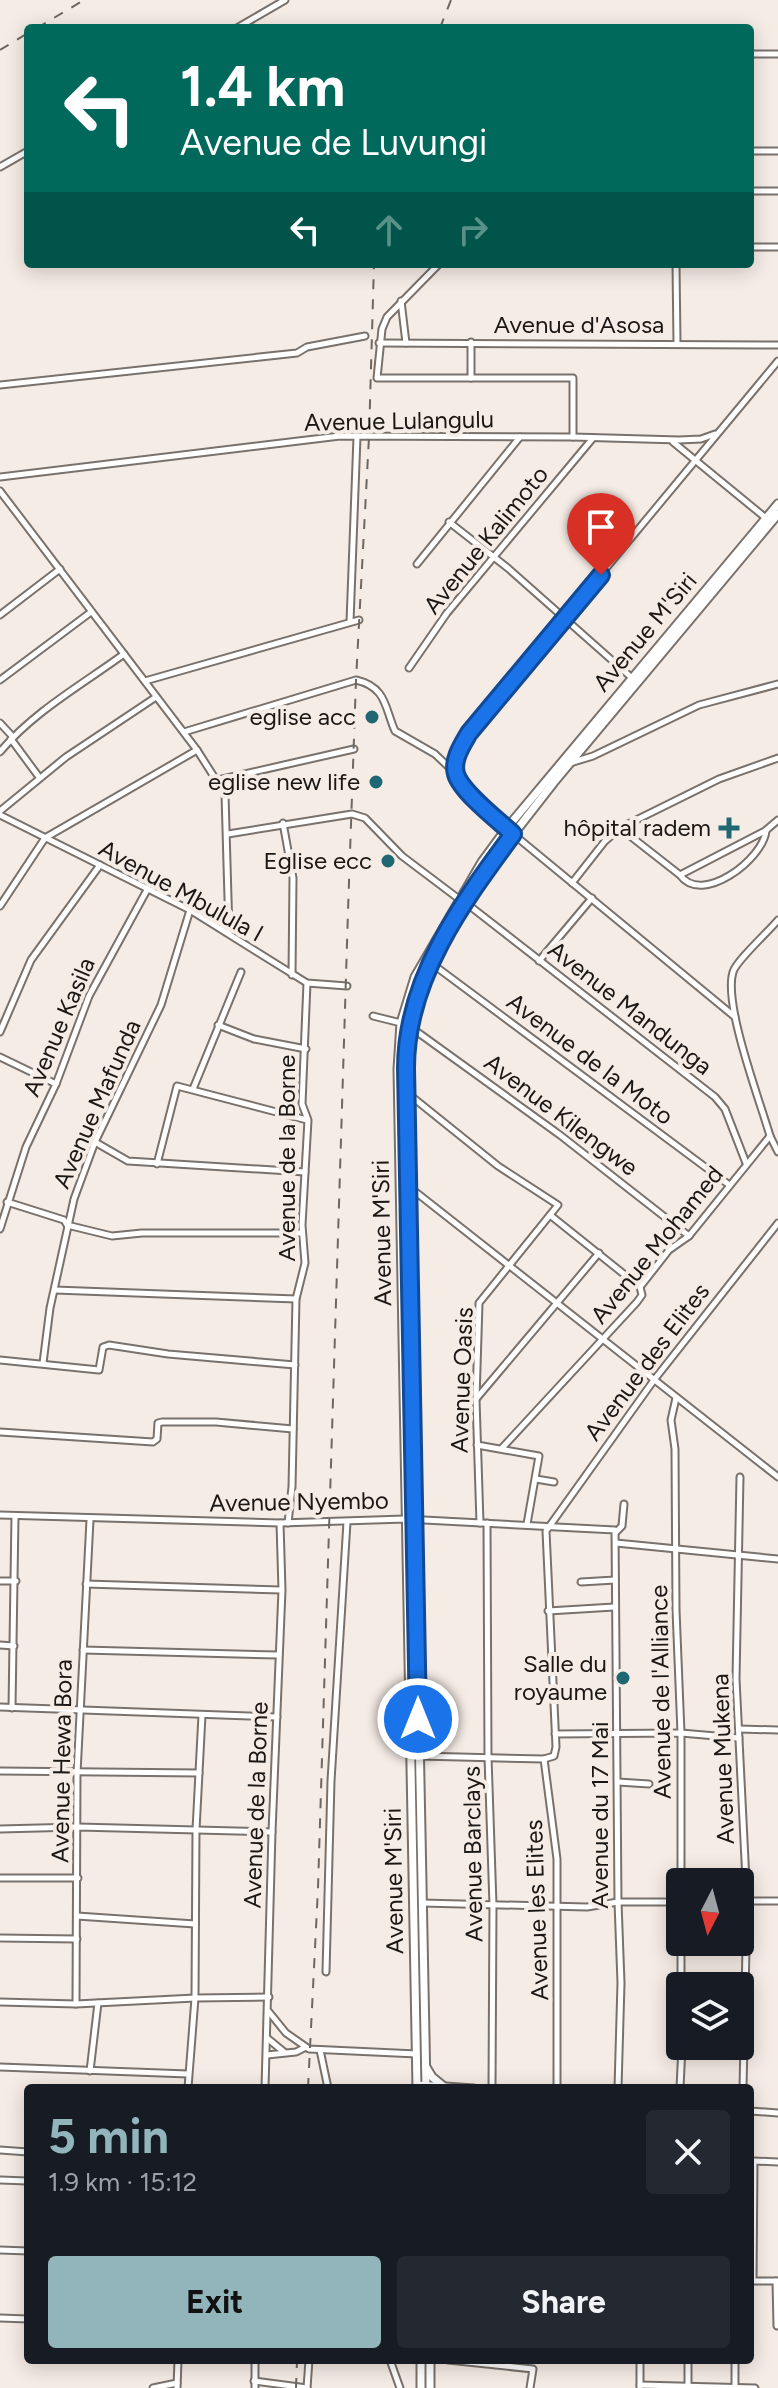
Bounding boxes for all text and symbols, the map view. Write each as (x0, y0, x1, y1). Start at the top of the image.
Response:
text: 1.4 km (180, 53, 345, 120)
icon: left (48, 56, 152, 160)
text: Avenue de Luvungi (180, 121, 487, 164)
icon: left (283, 208, 327, 252)
icon: ahead (367, 208, 411, 252)
icon: right (451, 208, 495, 252)
street label: Avenue d'Asosa (494, 310, 664, 339)
street label: Avenue Lulangulu (304, 404, 494, 437)
street label: Avenue Kalimoto (417, 460, 554, 619)
pin (567, 493, 635, 575)
icon: arrive (579, 505, 623, 549)
street label: Avenue M'Siri (587, 566, 703, 697)
place label: eglise acc (250, 702, 356, 731)
marker: eglise acc (363, 708, 381, 726)
place label: eglise new life (208, 767, 360, 796)
marker: eglise new life (367, 773, 385, 791)
place label: hôpital radem (564, 813, 711, 842)
marker: hôpital radem (718, 817, 740, 839)
street label: Avenue Mbulula I (94, 833, 269, 948)
place label: Eglise ecc (264, 846, 372, 875)
marker: Eglise ecc (379, 852, 397, 870)
street label: Avenue Mandunga (542, 935, 718, 1081)
street label: Avenue Kasila (16, 953, 101, 1101)
street label: Avenue de la Moto (501, 987, 679, 1131)
street label: Avenue Mafunda (46, 1015, 147, 1193)
street label: Avenue Kilengwe (479, 1047, 644, 1182)
street label: Avenue de la Borne (272, 1055, 301, 1261)
street label: Avenue M'Siri (366, 1160, 397, 1306)
street label: Avenue Mohamed (584, 1160, 729, 1329)
street label: Avenue des Elites (578, 1277, 715, 1446)
street label: Avenue Oasis (444, 1307, 479, 1453)
street label: Avenue Nyembo (209, 1485, 389, 1518)
street label: Avenue de l'Alliance (644, 1585, 677, 1799)
place label: Salle du royaume (514, 1649, 607, 1706)
street label: Avenue Hewa Bora (45, 1659, 78, 1863)
marker: Salle du royaume (614, 1669, 632, 1687)
street label: Avenue Mukena (705, 1673, 740, 1845)
position arrow (376, 1677, 460, 1761)
street label: Avenue de la Borne (237, 1701, 274, 1909)
street label: Avenue du 17 Mai (585, 1721, 614, 1909)
street label: Avenue Barclays (456, 1766, 489, 1942)
street label: Avenue M'Siri (378, 1808, 409, 1954)
street label: Avenue les Elites (519, 1819, 554, 2001)
north arrow (666, 1868, 754, 1956)
map controls (666, 1868, 754, 2060)
button: layers (666, 1972, 754, 2060)
text: 5 min (48, 2107, 169, 2165)
button: close (646, 2110, 730, 2194)
text: 1.9 km · 15:12 (48, 2166, 197, 2198)
button: Exit (48, 2256, 381, 2348)
button: Share (397, 2256, 730, 2348)

